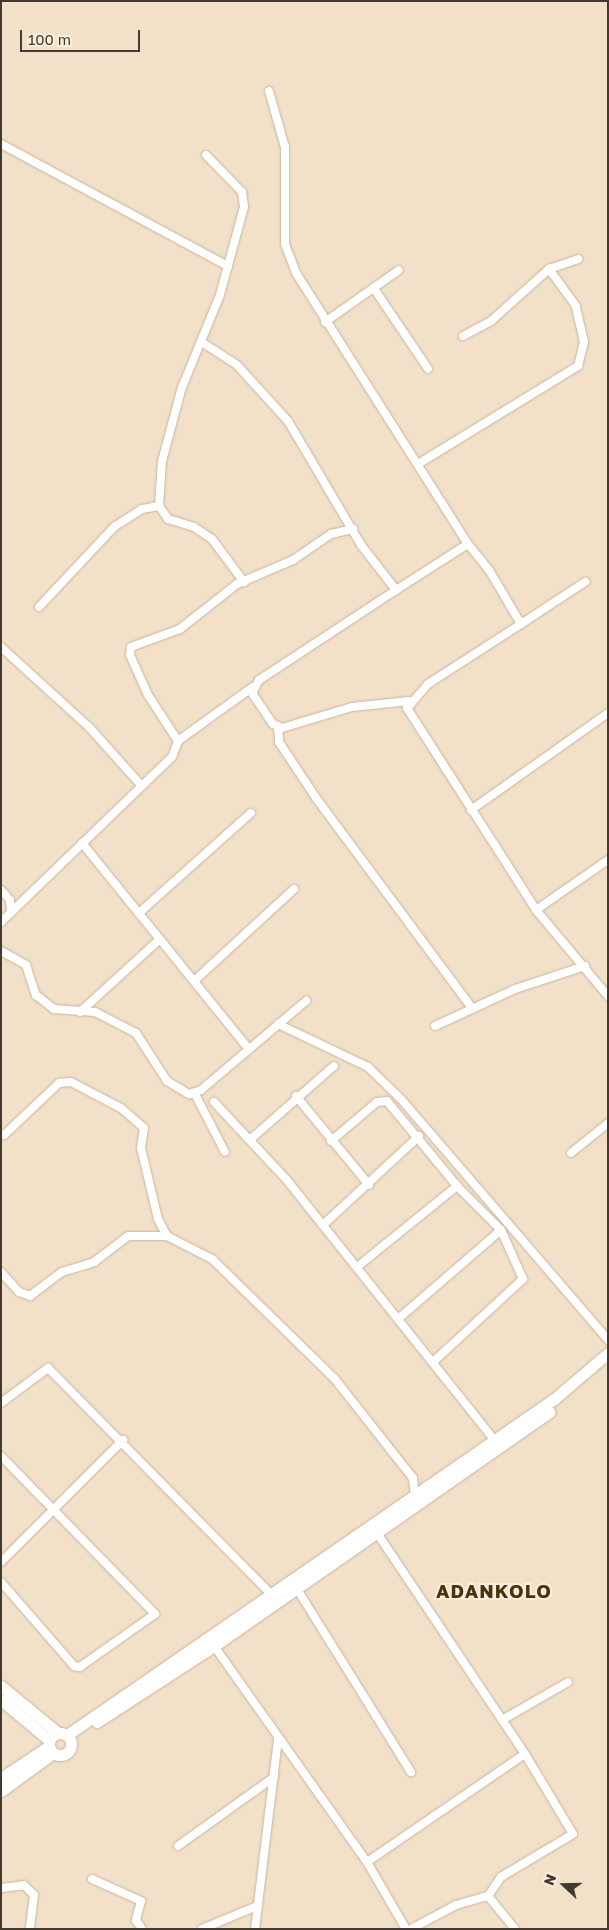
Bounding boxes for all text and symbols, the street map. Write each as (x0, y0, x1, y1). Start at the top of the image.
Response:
scale bar (22, 20, 142, 52)
text: 100 m (28, 30, 71, 48)
district label: ADANKOLO (435, 1580, 553, 1602)
north arrow (539, 1860, 589, 1910)
text: N (540, 1871, 559, 1887)

